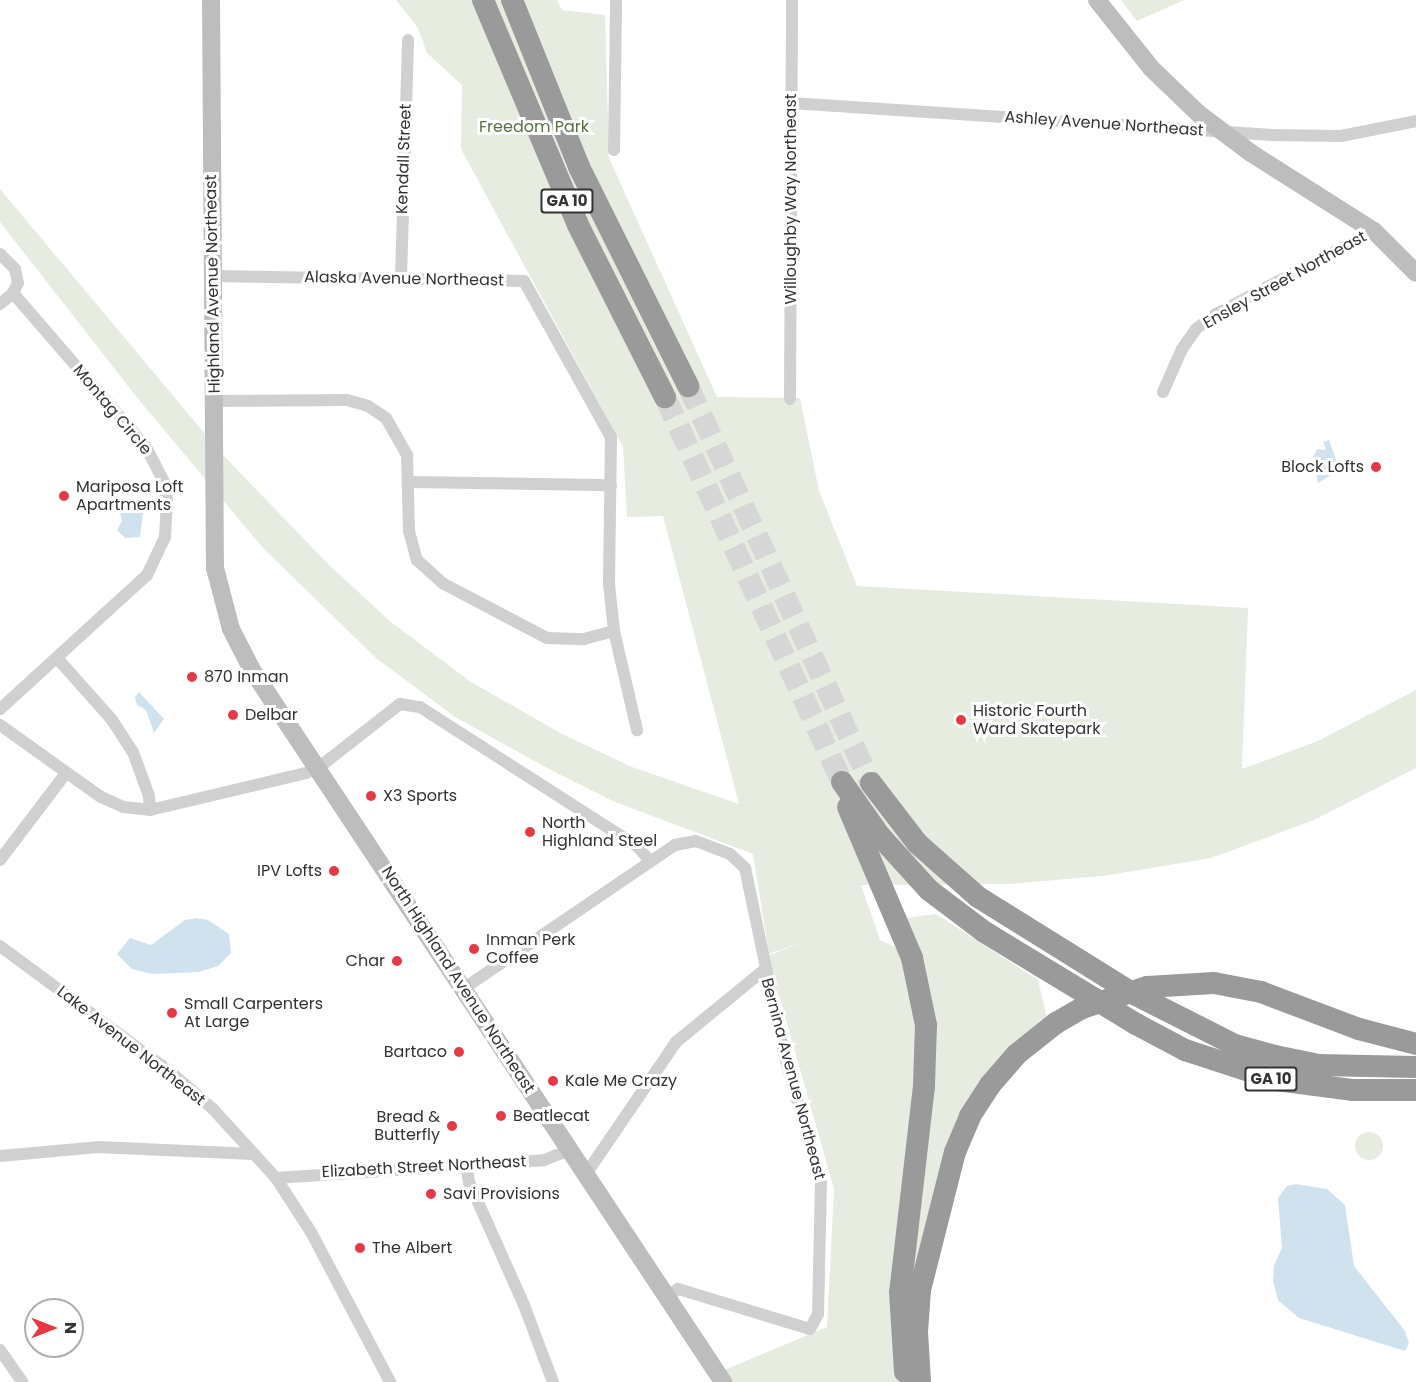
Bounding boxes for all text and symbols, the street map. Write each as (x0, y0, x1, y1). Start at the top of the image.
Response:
street label: Willoughby Way Northeast (781, 93, 801, 305)
street label: Kendall Street (392, 104, 416, 214)
street label: Ashley Avenue Northeast (1004, 107, 1204, 141)
park label: Freedom Park (479, 117, 589, 137)
street label: Highland Avenue Northeast (201, 174, 225, 394)
road number: GA 10 (540, 189, 594, 213)
street label: Ensley Street Northeast (1200, 227, 1370, 333)
street label: Alaska Avenue Northeast (304, 268, 504, 290)
street label: Montag Circle (69, 361, 155, 459)
place label: Block Lofts (1281, 457, 1364, 477)
marker: Block Lofts (1369, 460, 1383, 474)
place label: Mariposa Loft Apartments (76, 477, 183, 515)
marker: Mariposa Loft Apartments (57, 489, 71, 503)
place label: 870 Inman (204, 667, 289, 687)
marker: 870 Inman (185, 670, 199, 684)
place label: Historic Fourth Ward Skatepark (973, 701, 1101, 739)
place label: Delbar (245, 705, 298, 725)
marker: Delbar (226, 708, 240, 722)
marker: Historic Fourth Ward Skatepark (954, 713, 968, 727)
place label: X3 Sports (383, 786, 457, 806)
marker: X3 Sports (364, 789, 378, 803)
place label: North Highland Steel (542, 813, 657, 851)
marker: North Highland Steel (523, 825, 537, 839)
place label: IPV Lofts (257, 861, 322, 881)
street label: North Highland Avenue Northeast (377, 863, 539, 1097)
marker: IPV Lofts (327, 864, 341, 878)
place label: Inman Perk Coffee (486, 930, 575, 968)
marker: Inman Perk Coffee (467, 942, 481, 956)
place label: Char (346, 951, 385, 971)
marker: Char (390, 954, 404, 968)
street label: Bernina Avenue Northeast (757, 976, 829, 1182)
street label: Lake Avenue Northeast (53, 982, 209, 1110)
place label: Small Carpenters At Large (184, 994, 323, 1032)
marker: Small Carpenters At Large (165, 1006, 179, 1020)
place label: Bartaco (384, 1042, 447, 1062)
marker: Bartaco (452, 1045, 466, 1059)
road number: GA 10 (1244, 1067, 1298, 1091)
place label: Kale Me Crazy (565, 1071, 677, 1091)
marker: Kale Me Crazy (546, 1074, 560, 1088)
place label: Beatlecat (513, 1106, 590, 1126)
place label: Bread & Butterfly (374, 1107, 440, 1145)
marker: Beatlecat (494, 1109, 508, 1123)
marker: Bread & Butterfly (445, 1119, 459, 1133)
street label: Elizabeth Street Northeast (321, 1152, 527, 1182)
place label: Savi Provisions (443, 1184, 560, 1204)
marker: Savi Provisions (424, 1187, 438, 1201)
place label: The Albert (372, 1238, 452, 1258)
marker: The Albert (353, 1241, 367, 1255)
north arrow (24, 1298, 84, 1358)
text: N (59, 1322, 82, 1334)

